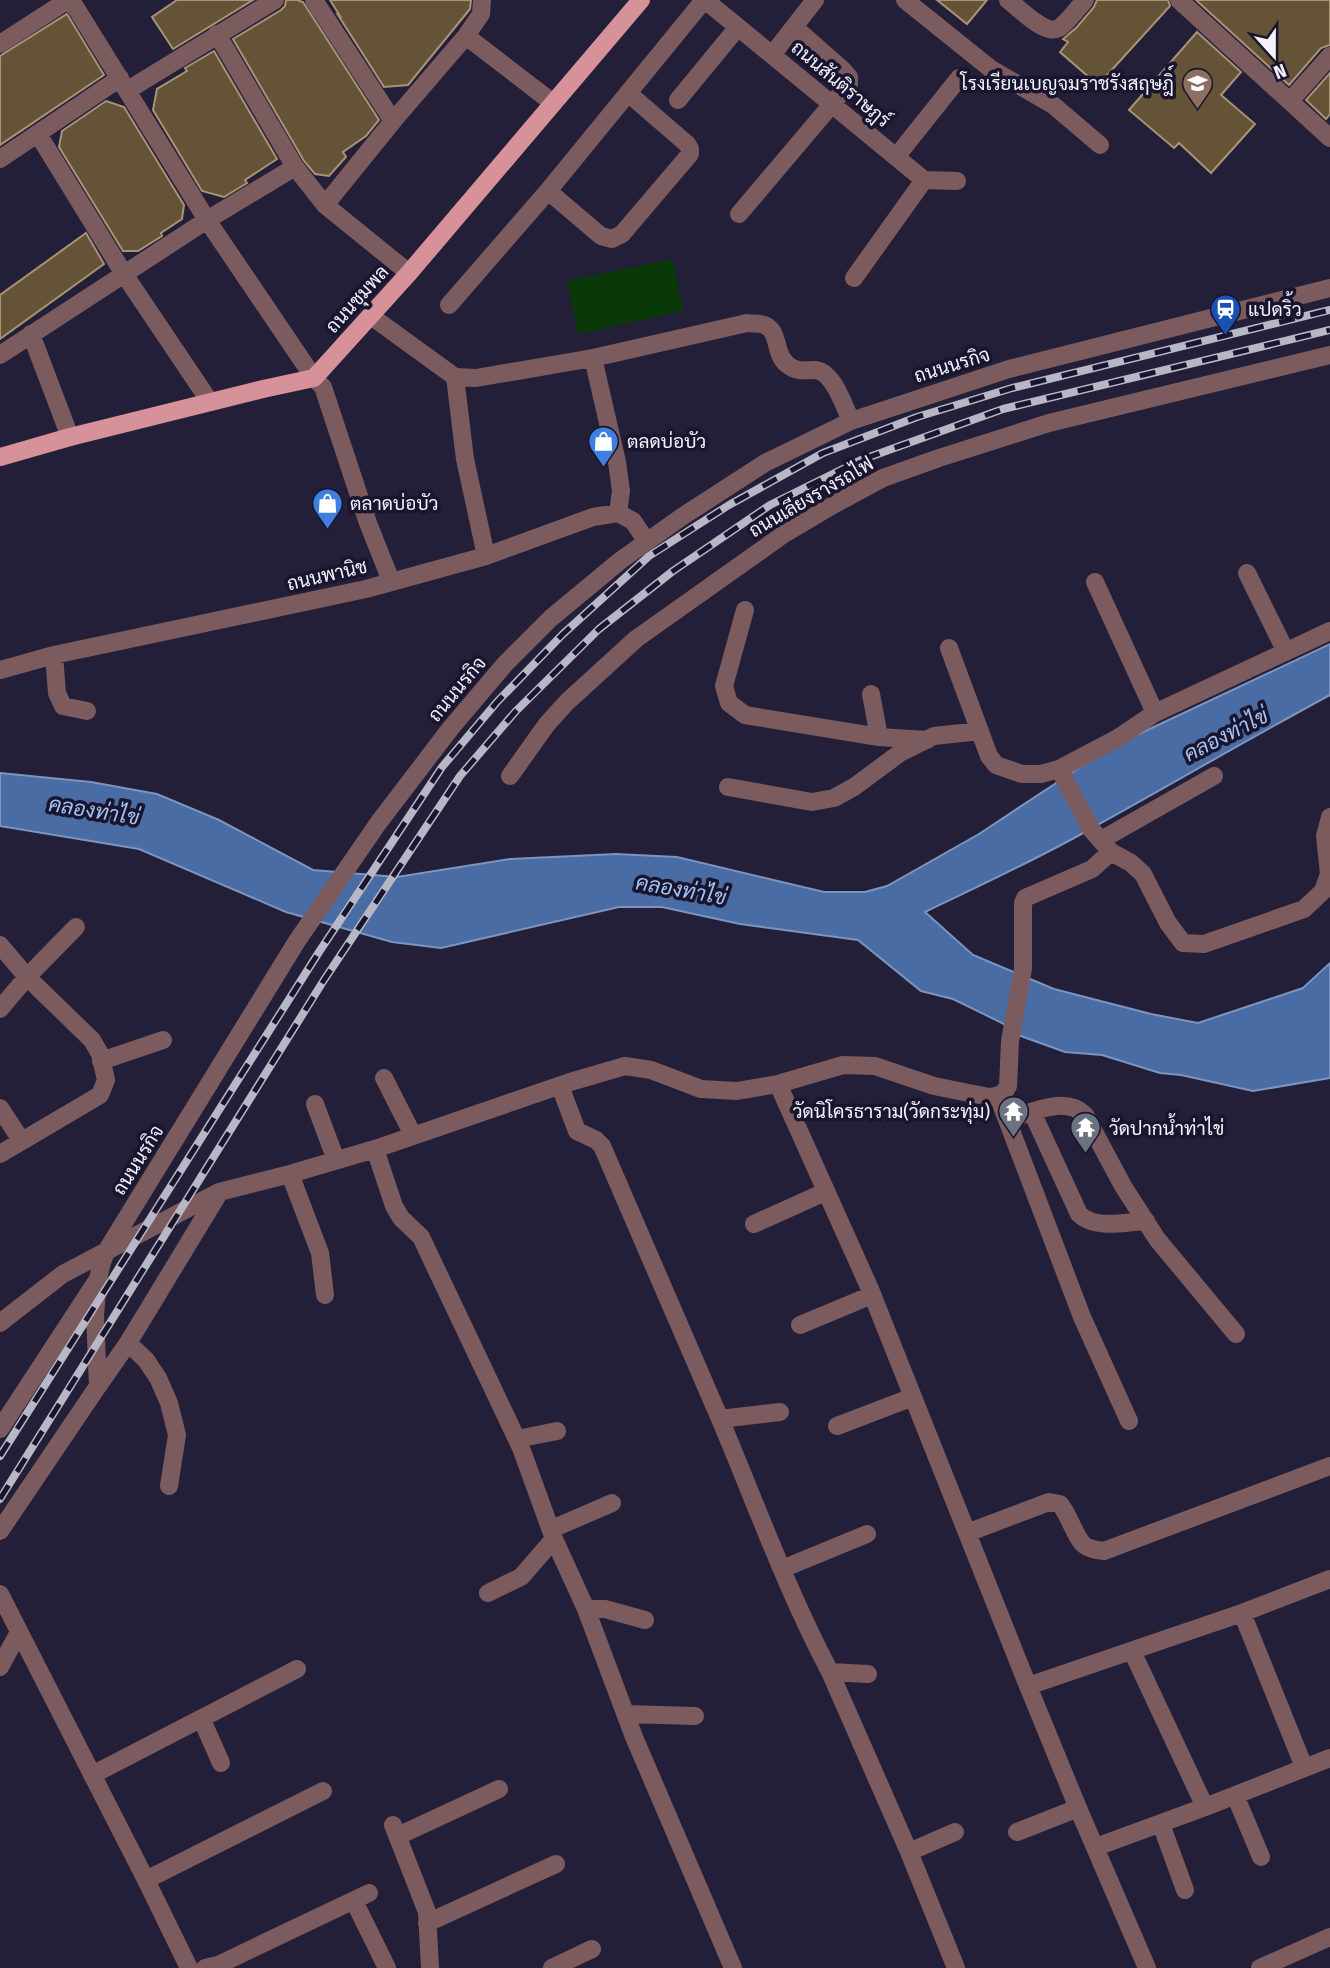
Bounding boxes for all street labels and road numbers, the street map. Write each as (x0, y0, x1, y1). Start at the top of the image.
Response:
street label: ถนนสันติราษฎร์ (786, 35, 896, 133)
street label: ถนนชุมพล (321, 260, 394, 338)
street label: ถนนนรกิจ (911, 343, 993, 387)
street label: ถนนเลียงรางรถไฟ (744, 451, 877, 542)
street label: ถนนพานิช (285, 555, 369, 595)
street label: ถนนนรกิจ (423, 652, 491, 726)
street label: ถนนนรกิจ (108, 1121, 168, 1199)

